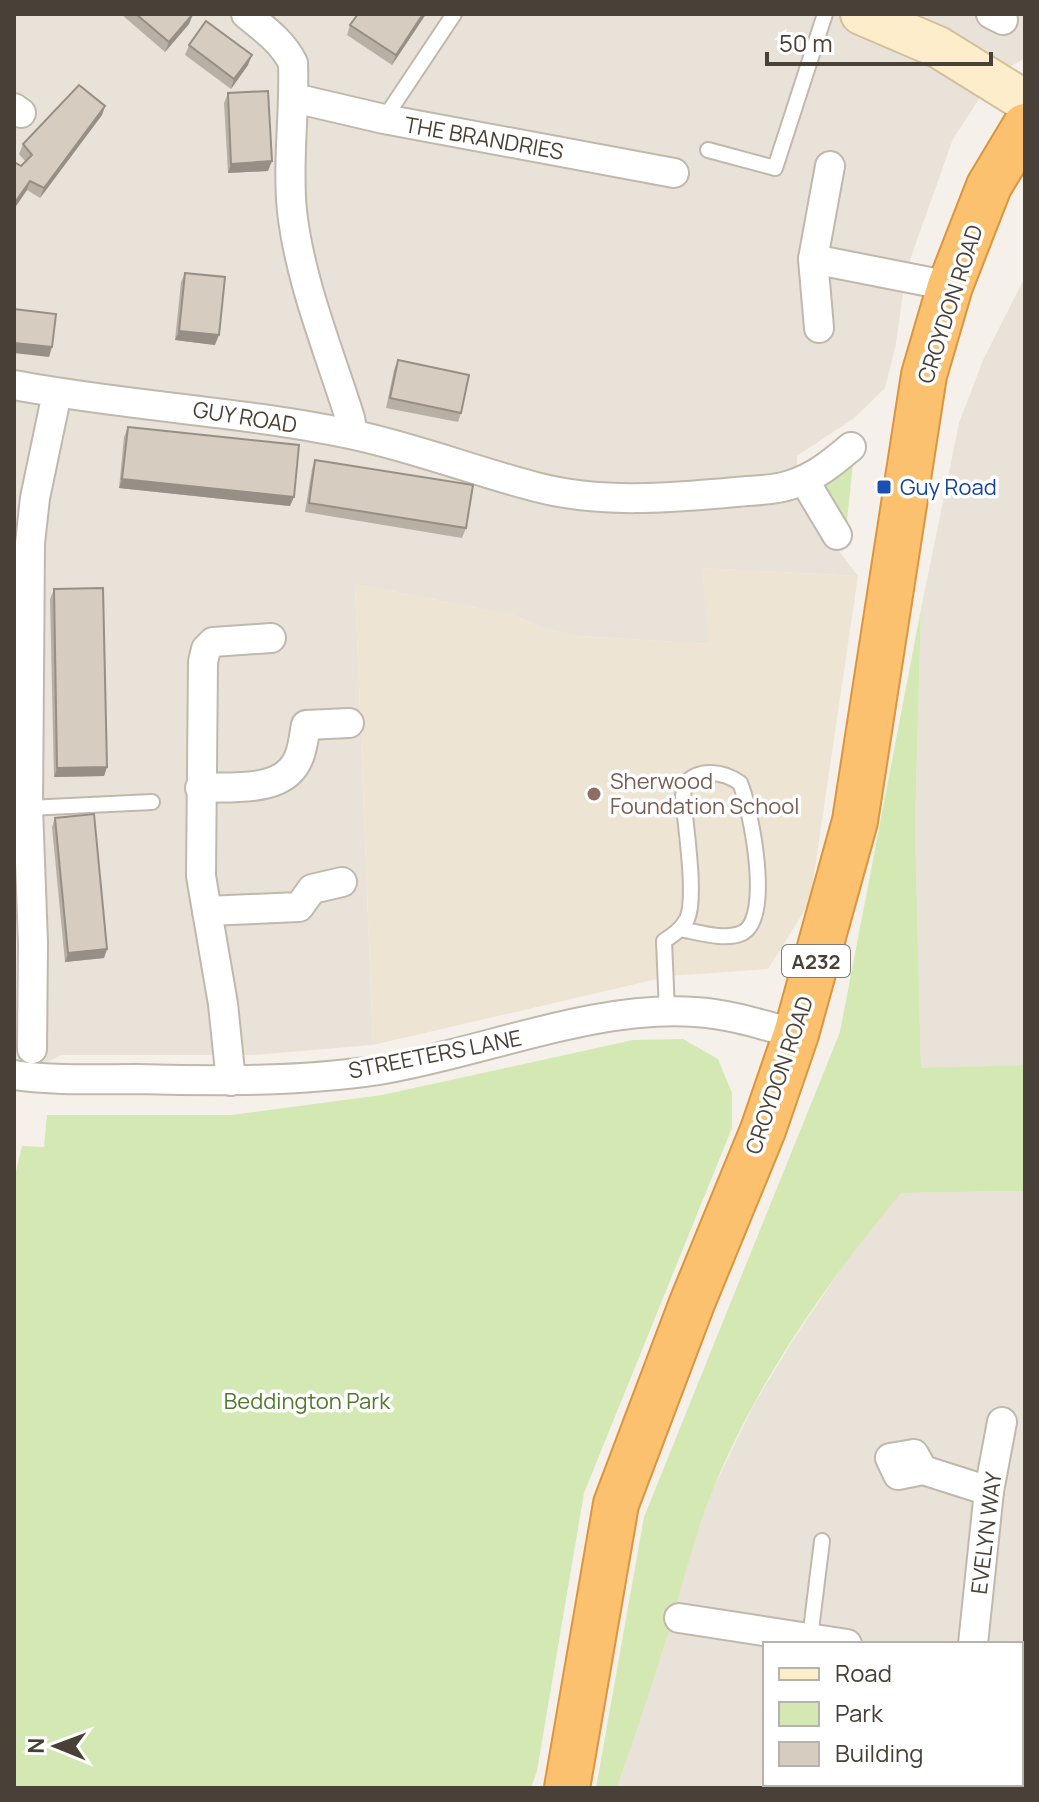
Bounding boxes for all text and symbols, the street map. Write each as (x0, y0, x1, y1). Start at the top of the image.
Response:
scale bar (767, 16, 991, 66)
text: 50 m (779, 26, 833, 59)
street label: THE BRANDRIES (402, 109, 566, 167)
street label: CROYDON ROAD (910, 221, 990, 387)
street label: GUY ROAD (191, 394, 299, 440)
place label: Guy Road (900, 472, 997, 502)
marker: Guy Road (875, 478, 893, 496)
place label: Sherwood Foundation School (610, 766, 799, 821)
marker: Sherwood Foundation School (585, 785, 603, 803)
road number: A232 (782, 945, 850, 977)
street label: CROYDON ROAD (738, 992, 820, 1158)
street label: STREETERS LANE (346, 1022, 524, 1086)
park label: Beddington Park (224, 1386, 391, 1416)
street label: EVELYN WAY (964, 1469, 1008, 1596)
legend (763, 1642, 1023, 1786)
text: Road (835, 1656, 892, 1689)
text: Park (835, 1696, 884, 1729)
north arrow (16, 1706, 96, 1786)
text: Building (835, 1736, 923, 1769)
text: N (21, 1737, 51, 1754)

